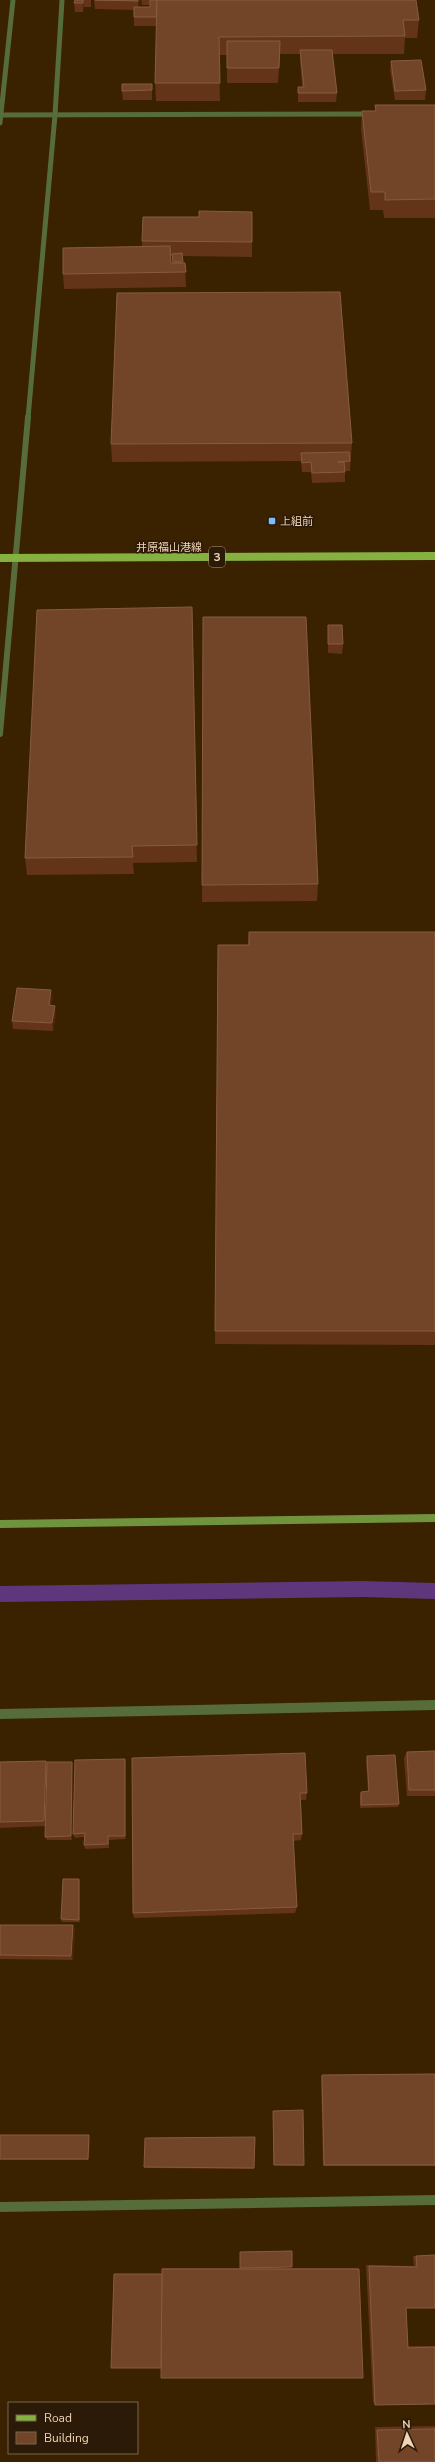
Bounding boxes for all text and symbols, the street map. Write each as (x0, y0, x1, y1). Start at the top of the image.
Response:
place label: 上組前 (280, 514, 313, 529)
marker: 上組前 (267, 516, 277, 526)
street label: 井原福山港線 (136, 540, 202, 555)
road number: 3 (209, 547, 225, 567)
legend (8, 2402, 138, 2454)
text: Road (44, 2410, 72, 2426)
north arrow (387, 2414, 427, 2454)
text: N (402, 2417, 411, 2432)
text: Building (44, 2430, 89, 2446)

